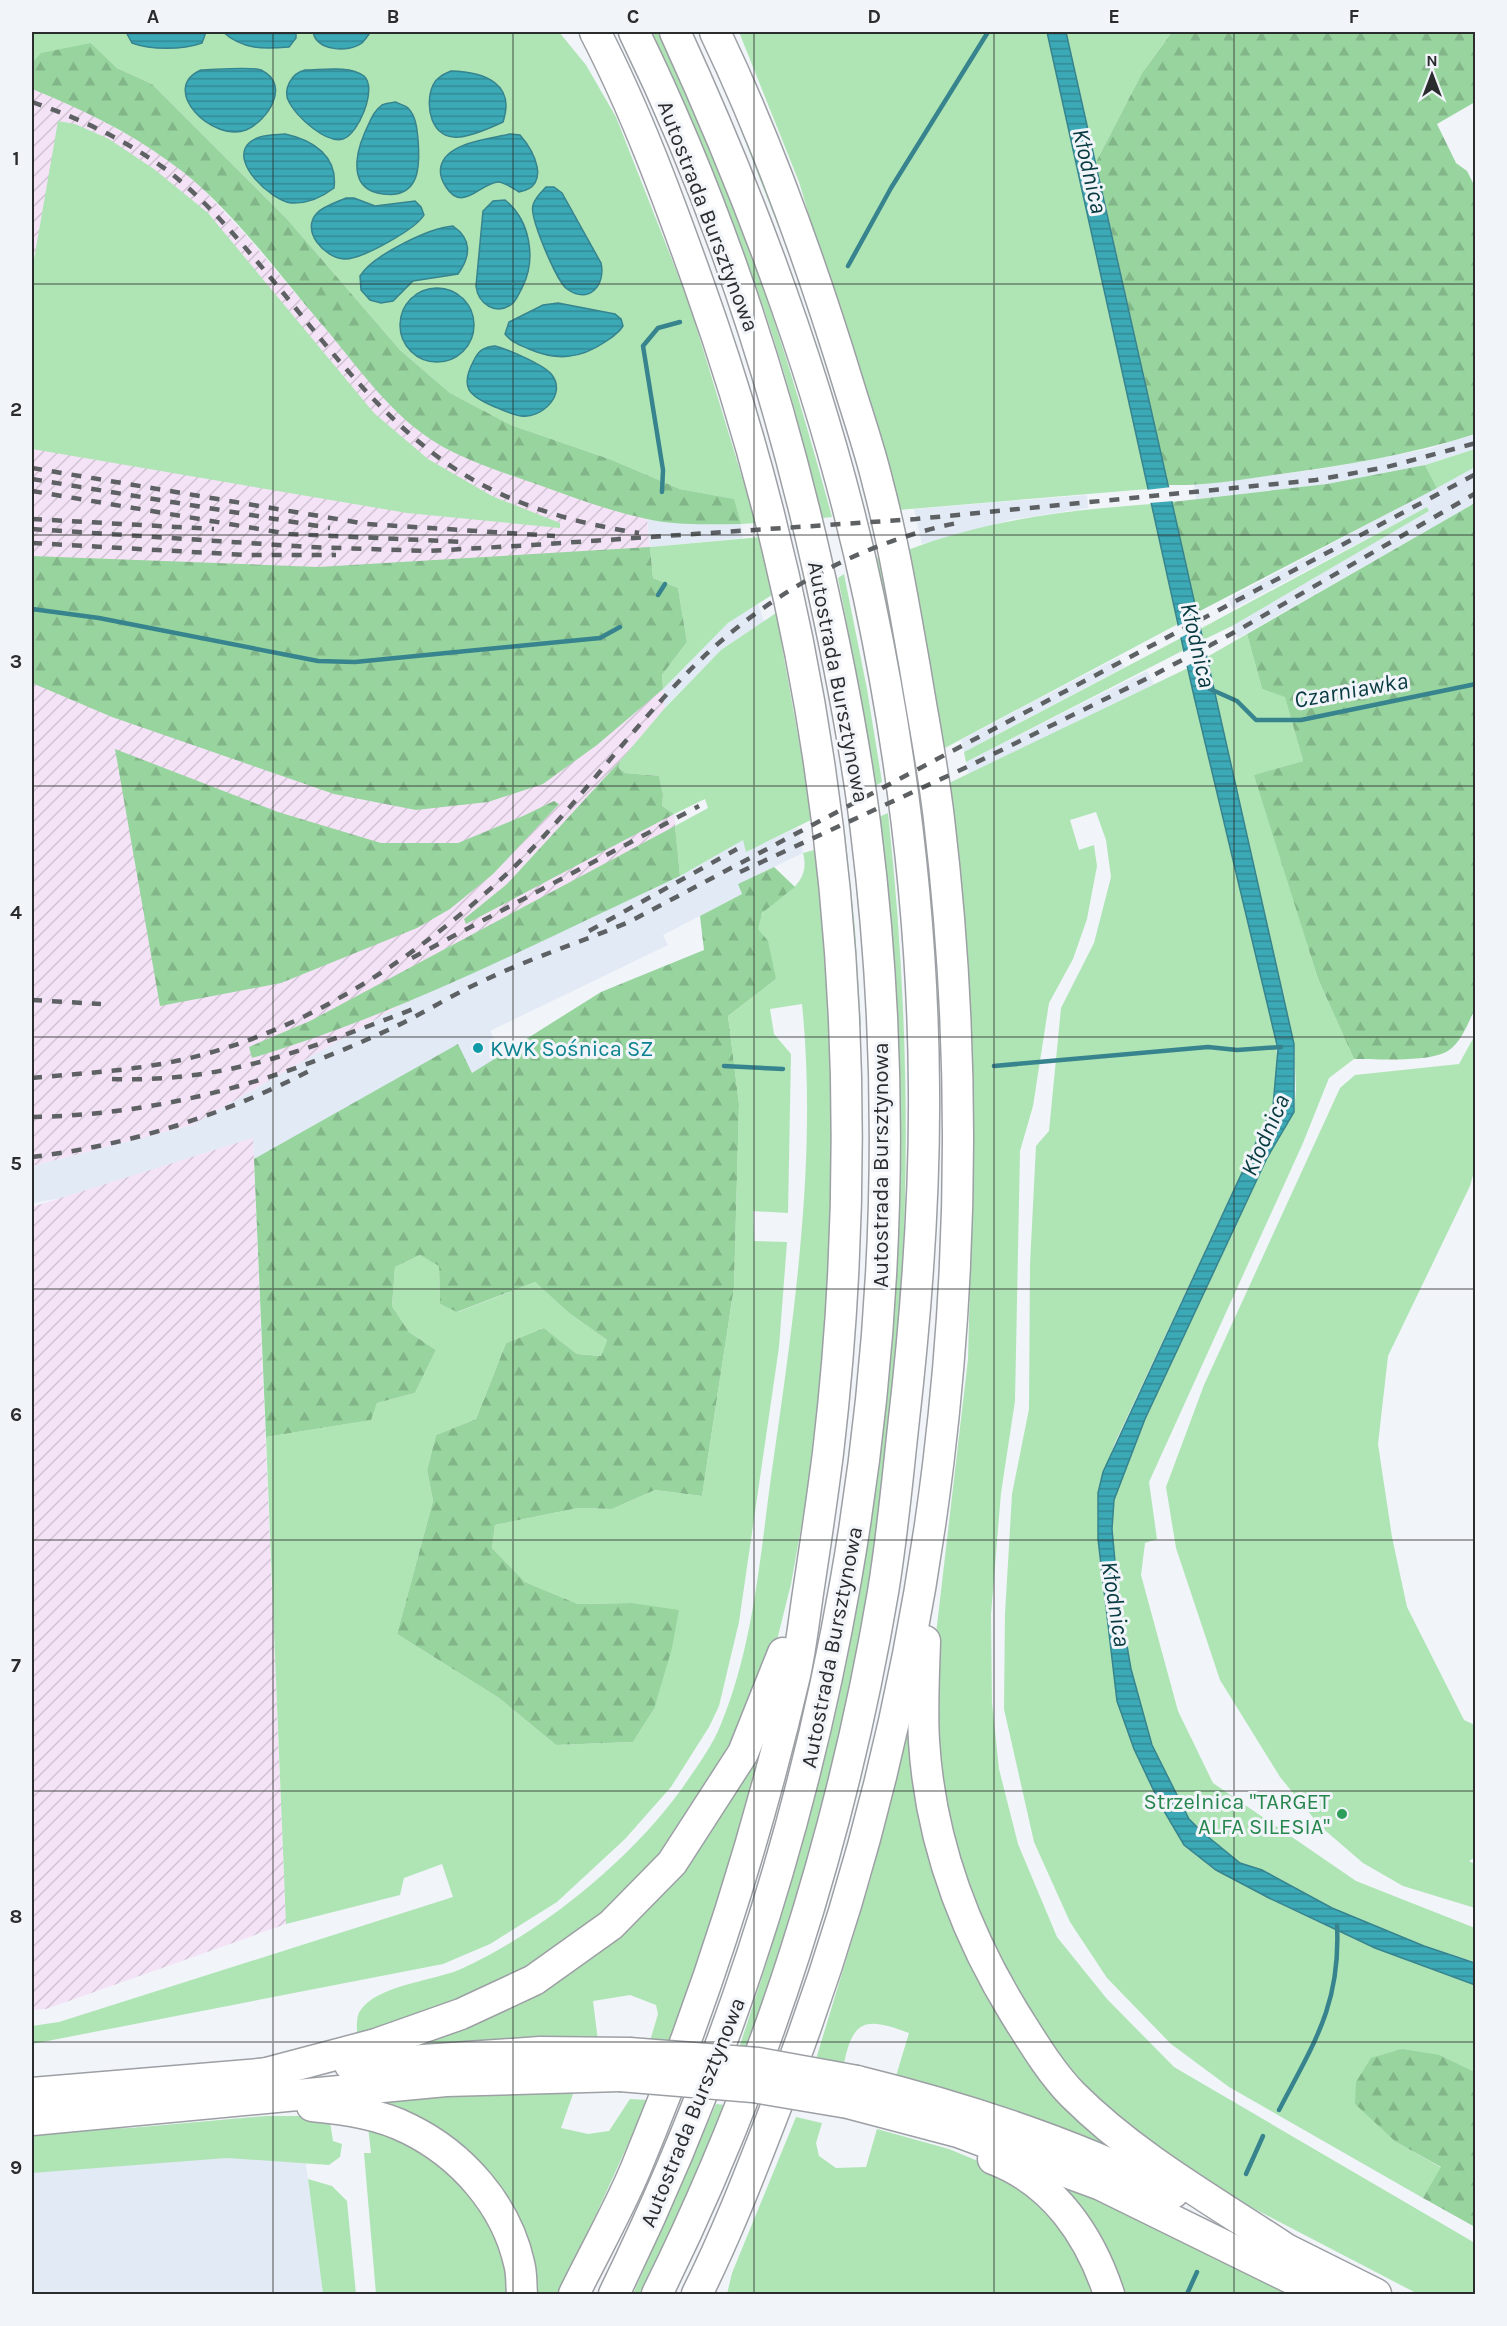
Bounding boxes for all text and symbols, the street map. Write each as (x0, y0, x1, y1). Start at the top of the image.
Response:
text: A (147, 5, 160, 28)
text: B (387, 5, 399, 28)
text: C (627, 5, 639, 28)
text: D (867, 5, 881, 28)
text: E (1108, 5, 1120, 28)
text: F (1349, 5, 1360, 28)
north arrow (1402, 45, 1462, 105)
text: N (1426, 51, 1438, 70)
street label: Autostrada Bursztynowa (652, 97, 764, 336)
water label: Kłodnica (1067, 126, 1113, 216)
text: 1 (12, 147, 20, 170)
text: 2 (10, 398, 22, 421)
street label: Autostrada Bursztynowa (802, 559, 874, 805)
water label: Kłodnica (1175, 600, 1221, 690)
text: 3 (10, 650, 22, 673)
water label: Czarniawka (1292, 666, 1410, 714)
text: 4 (10, 901, 22, 924)
place label: KWK Sośnica SZ (490, 1036, 653, 1062)
marker: KWK Sośnica SZ (471, 1041, 485, 1055)
street label: Autostrada Bursztynowa (868, 1042, 894, 1288)
water label: Kłodnica (1235, 1090, 1295, 1180)
text: 5 (10, 1152, 22, 1175)
text: 6 (10, 1403, 22, 1426)
street label: Autostrada Bursztynowa (796, 1524, 868, 1770)
water label: Kłodnica (1095, 1559, 1137, 1649)
text: 7 (11, 1654, 21, 1677)
place label: Strzelnica "TARGET ALFA SILESIA" (1144, 1789, 1330, 1840)
marker: Strzelnica "TARGET ALFA SILESIA" (1335, 1807, 1349, 1821)
text: 8 (10, 1905, 22, 1928)
street label: Autostrada Bursztynowa (635, 1994, 751, 2231)
text: 9 (10, 2156, 22, 2179)

